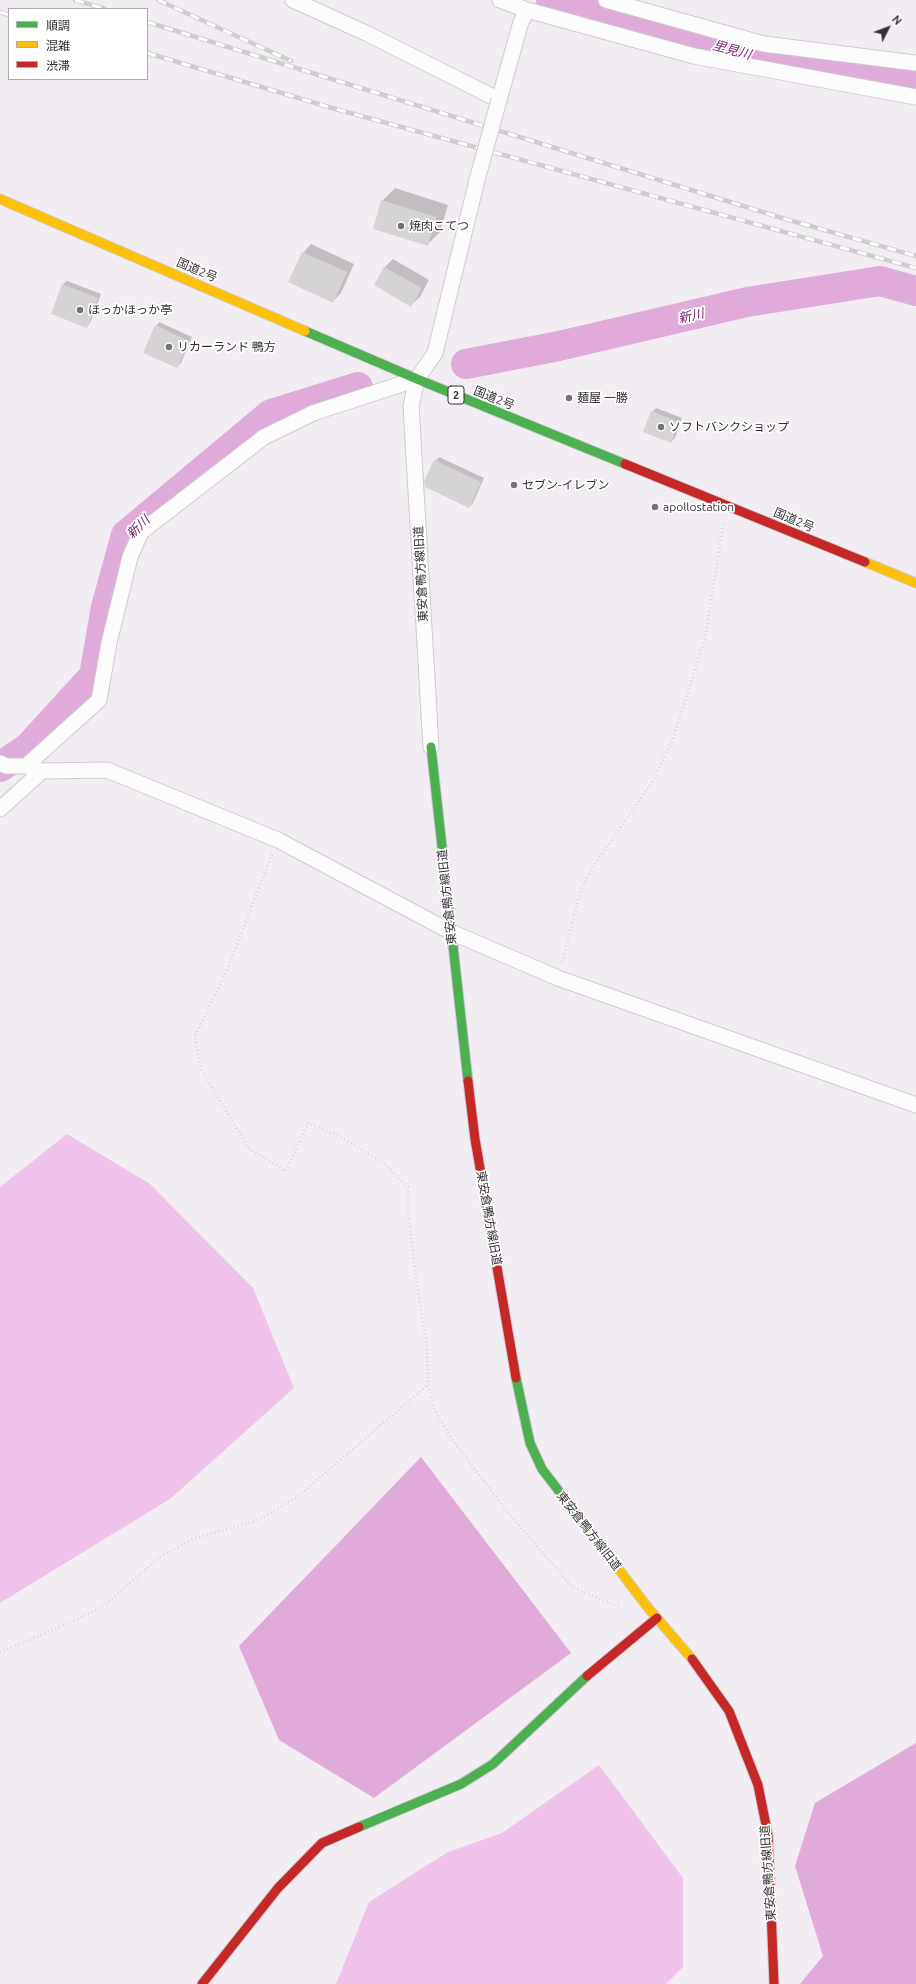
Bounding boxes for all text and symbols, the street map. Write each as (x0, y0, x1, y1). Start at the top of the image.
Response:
legend (8, 8, 148, 80)
north arrow (868, 8, 908, 48)
text: N (890, 13, 904, 27)
text: 順調 (46, 19, 70, 32)
water label: 里見川 (711, 37, 753, 63)
text: 混雑 (46, 39, 70, 52)
text: 渋滞 (46, 59, 70, 72)
place label: 焼肉こてつ (409, 219, 469, 233)
marker: 焼肉こてつ (396, 221, 406, 231)
street label: 国道2号 (175, 255, 219, 285)
place label: ほっかほっか亭 (88, 303, 172, 317)
marker: ほっかほっか亭 (75, 305, 85, 315)
water label: 新川 (677, 305, 705, 327)
place label: リカーランド 鴨方 (177, 340, 276, 354)
marker: リカーランド 鴨方 (164, 342, 174, 352)
street label: 国道2号 (471, 383, 517, 413)
road number: 2 (448, 386, 464, 404)
place label: 麺屋 一勝 (577, 391, 628, 405)
marker: 麺屋 一勝 (564, 393, 574, 403)
place label: ソフトバンクショップ (669, 420, 789, 434)
marker: ソフトバンクショップ (656, 422, 666, 432)
place label: セブン-イレブン (522, 478, 609, 492)
marker: セブン-イレブン (509, 480, 519, 490)
place label: apollostation (663, 500, 734, 514)
marker: apollostation (650, 502, 660, 512)
street label: 国道2号 (772, 505, 816, 535)
water label: 新川 (123, 512, 153, 542)
street label: 東安倉鴨方線旧道 (411, 526, 431, 622)
street label: 東安倉鴨方線旧道 (435, 849, 459, 945)
street label: 東安倉鴨方線旧道 (474, 1169, 504, 1267)
street label: 東安倉鴨方線旧道 (554, 1489, 624, 1573)
street label: 東安倉鴨方線旧道 (757, 1825, 779, 1921)

